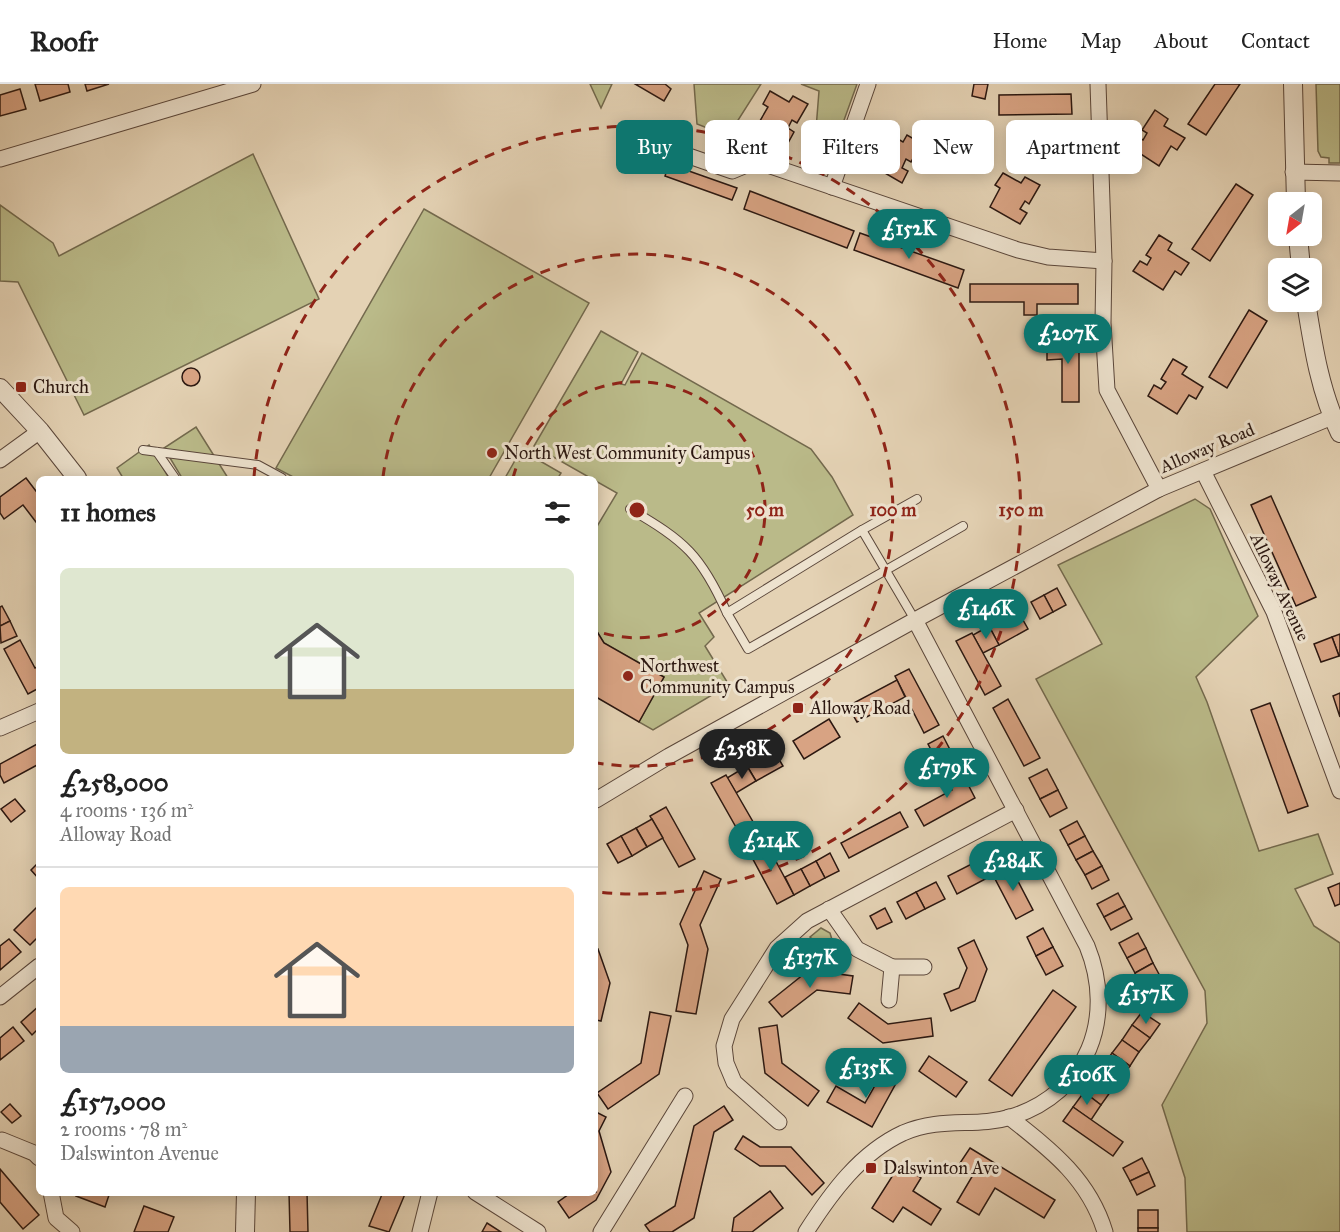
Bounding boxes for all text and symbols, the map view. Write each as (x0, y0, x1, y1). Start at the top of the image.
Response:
text: Roofr (30, 24, 98, 59)
text: Home (992, 28, 1047, 54)
text: Map (1080, 28, 1121, 54)
text: About (1154, 28, 1208, 54)
text: Contact (1241, 28, 1310, 54)
chip: Buy (616, 120, 693, 174)
chip: Rent (705, 120, 789, 174)
chip: Filters (801, 120, 900, 174)
chip: New (912, 120, 994, 174)
chip: Apartment (1006, 120, 1142, 174)
north arrow (1268, 192, 1322, 246)
map controls (1268, 192, 1322, 312)
pin: £152K (867, 209, 951, 260)
text: £152K (881, 216, 937, 240)
button: layers (1268, 258, 1322, 312)
pin: £207K (1026, 314, 1110, 365)
text: £207K (1038, 321, 1098, 345)
place label: Church (33, 376, 89, 398)
marker: Church (14, 380, 28, 394)
street label: Alloway Road (1155, 418, 1258, 478)
place label: North West Community Campus (504, 442, 750, 464)
marker: North West Community Campus (485, 446, 499, 460)
text: 11 homes (60, 496, 156, 528)
icon: filters (541, 496, 574, 529)
text: 50 m (746, 499, 785, 521)
text: 100 m (870, 499, 917, 521)
text: 150 m (999, 499, 1044, 521)
centre of rings (627, 500, 647, 520)
street label: Alloway Avenue (1245, 529, 1315, 644)
pin: £146K (944, 589, 1028, 640)
text: £146K (957, 596, 1015, 620)
icon: home (263, 607, 371, 715)
place label: Northwest Community Campus (640, 655, 795, 698)
marker: Northwest Community Campus (621, 669, 635, 683)
place label: Alloway Road (809, 697, 911, 719)
marker: Alloway Road (791, 701, 805, 715)
pin: £258K (700, 729, 784, 780)
text: £258K (713, 736, 771, 760)
pin: £179K (905, 748, 989, 799)
text: £179K (918, 755, 976, 779)
text: £258,000 (60, 766, 169, 798)
text: 4 rooms · 136 m² (60, 798, 193, 822)
pin: £214K (729, 821, 813, 872)
text: Alloway Road (60, 822, 172, 846)
text: £214K (742, 828, 800, 852)
pin: £284K (971, 841, 1055, 892)
text: £284K (983, 848, 1043, 872)
icon: home (263, 926, 371, 1034)
pin: £137K (768, 938, 852, 989)
text: £137K (783, 945, 837, 969)
pin: £157K (1104, 974, 1188, 1025)
text: £157K (1118, 981, 1174, 1005)
pin: £135K (824, 1048, 908, 1099)
text: £135K (839, 1055, 893, 1079)
pin: £106K (1045, 1055, 1129, 1106)
text: £106K (1058, 1062, 1116, 1086)
text: £157,000 (60, 1085, 166, 1117)
text: 2 rooms · 78 m² (60, 1117, 187, 1141)
text: Dalswinton Avenue (60, 1141, 219, 1165)
place label: Dalswinton Ave (883, 1157, 999, 1179)
marker: Dalswinton Ave (864, 1161, 878, 1175)

